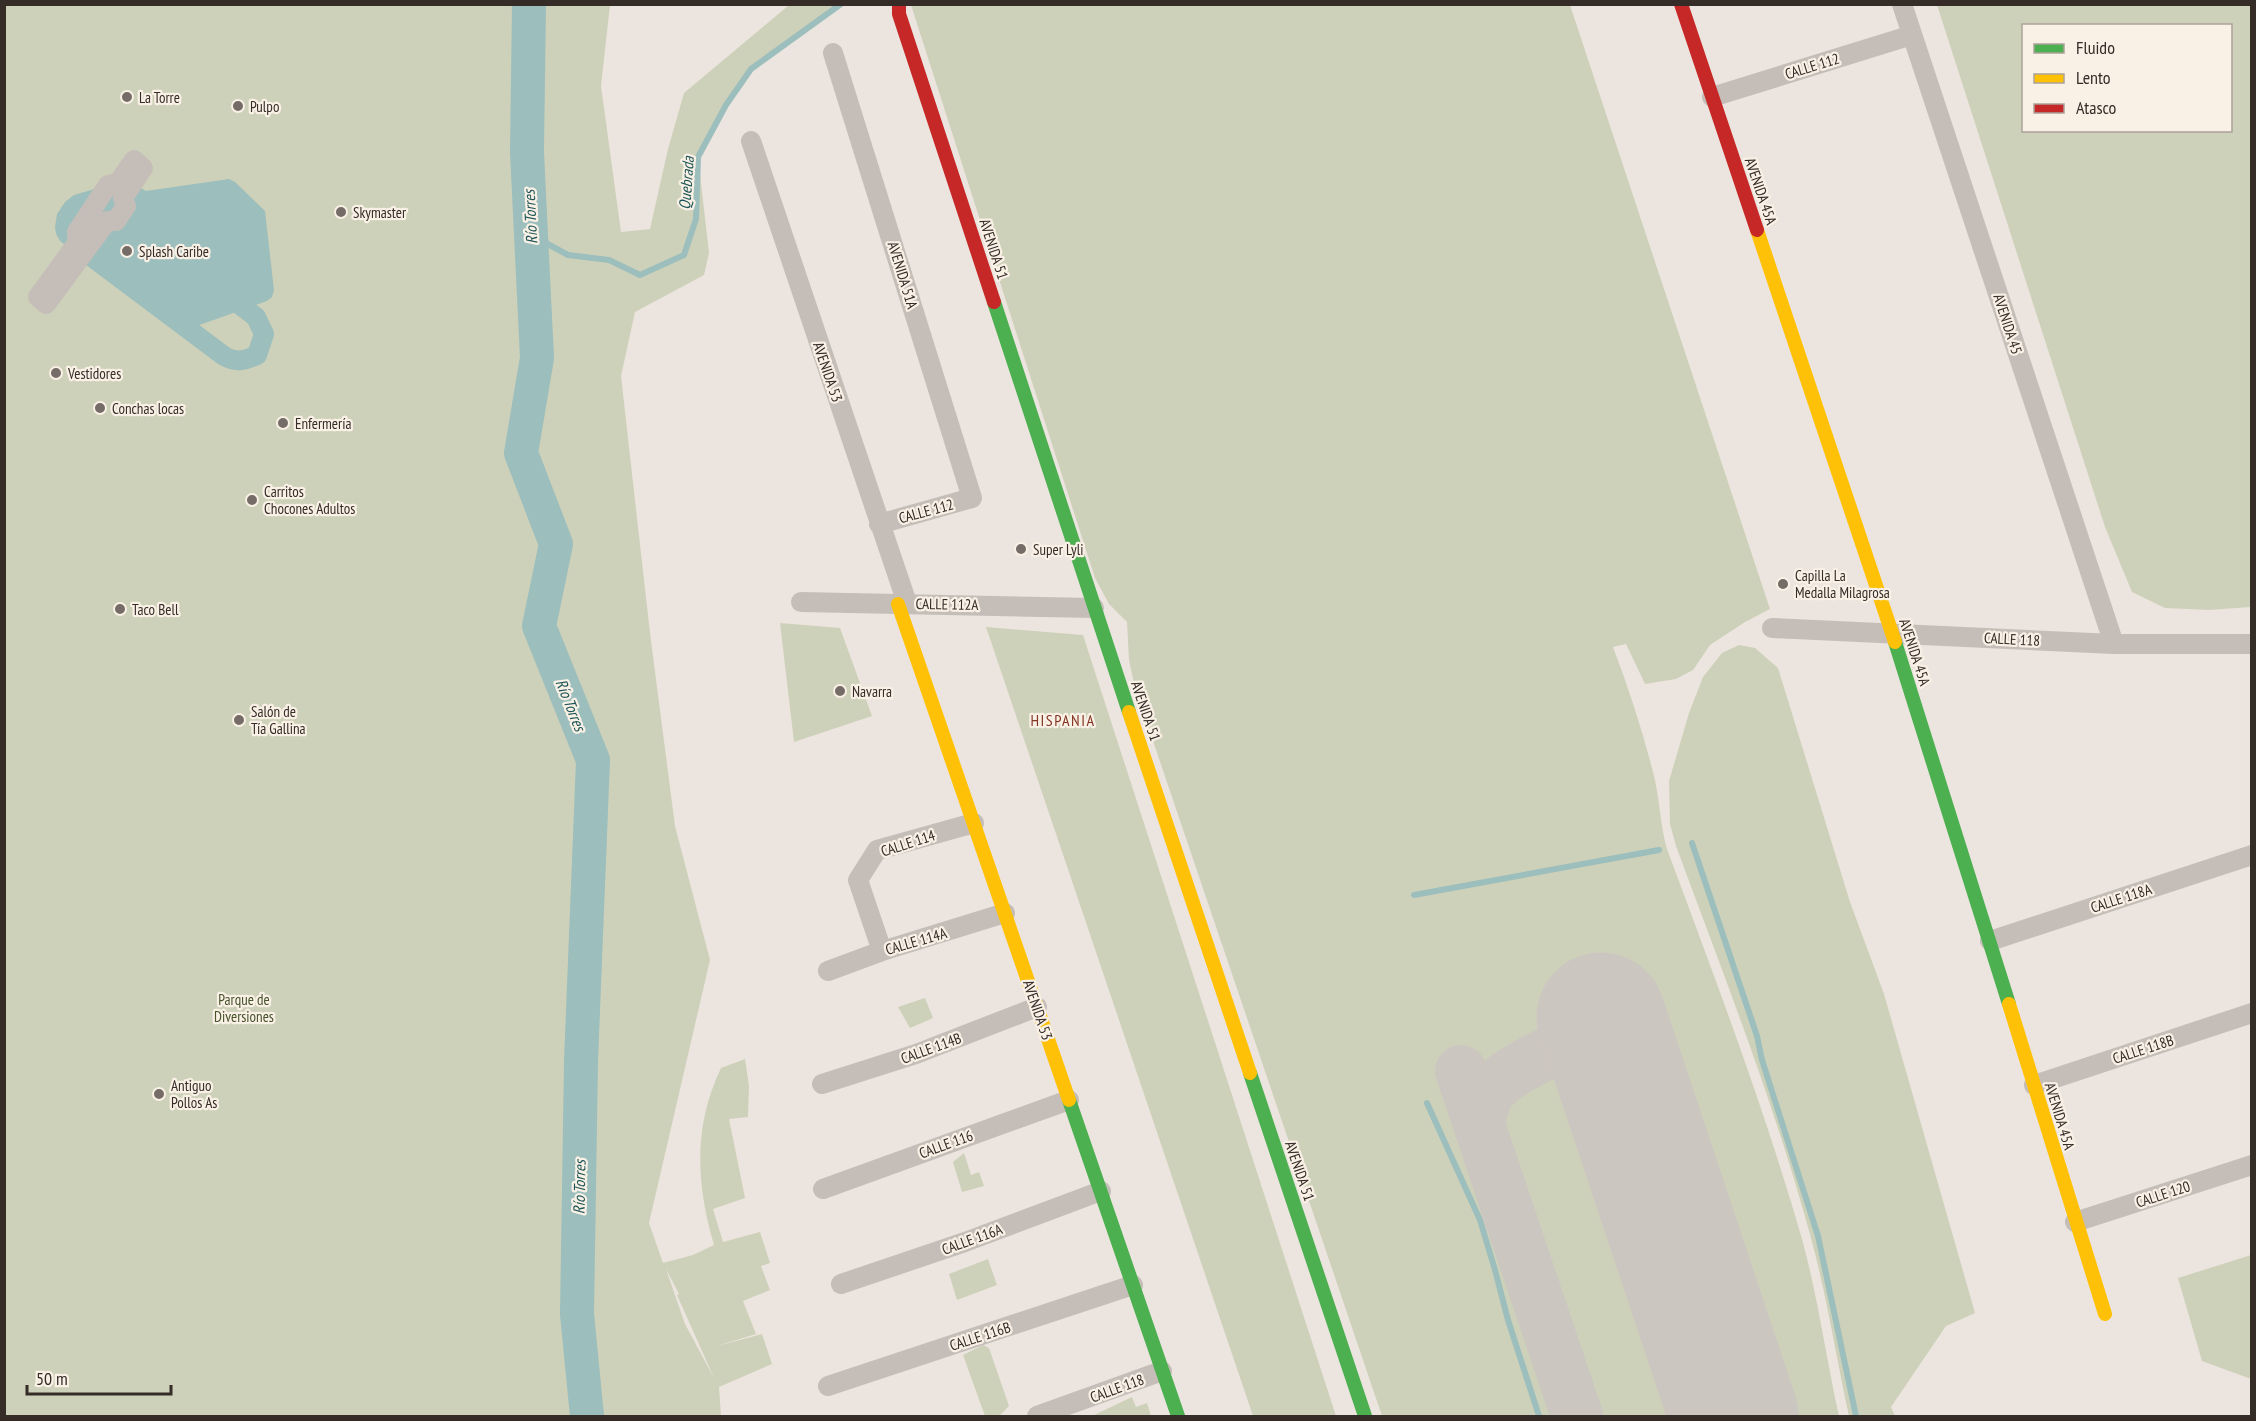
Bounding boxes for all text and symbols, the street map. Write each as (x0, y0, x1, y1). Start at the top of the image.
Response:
legend (2022, 24, 2232, 132)
text: Fluido (2076, 36, 2115, 59)
street label: CALLE 112 (1782, 49, 1842, 83)
text: Lento (2076, 66, 2111, 89)
place label: La Torre (139, 88, 180, 107)
marker: La Torre (120, 90, 134, 104)
text: Atasco (2076, 96, 2117, 119)
place label: Pulpo (250, 97, 279, 116)
marker: Pulpo (231, 99, 245, 113)
water label: Quebrada (674, 154, 698, 210)
street label: AVENIDA 45A (1741, 155, 1782, 228)
water label: Río Torres (519, 188, 541, 245)
place label: Skymaster (353, 203, 407, 222)
marker: Skymaster (334, 205, 348, 219)
street label: AVENIDA 51 (975, 216, 1013, 282)
street label: AVENIDA 51A (884, 239, 922, 312)
place label: Splash Caribe (139, 242, 209, 261)
marker: Splash Caribe (120, 244, 134, 258)
street label: AVENIDA 45 (1989, 291, 2027, 357)
street label: AVENIDA 53 (809, 339, 847, 405)
place label: Vestidores (67, 364, 121, 383)
marker: Vestidores (49, 366, 63, 380)
place label: Conchas locas (112, 399, 184, 418)
marker: Conchas locas (93, 401, 107, 415)
place label: Enfermería (295, 414, 351, 433)
marker: Enfermería (276, 416, 290, 430)
place label: Carritos Chocones Adultos (264, 482, 355, 518)
marker: Carritos Chocones Adultos (245, 493, 259, 507)
street label: CALLE 112 (897, 495, 955, 527)
place label: Super Lyli (1033, 540, 1083, 559)
marker: Super Lyli (1014, 542, 1028, 556)
place label: Capilla La Medalla Milagrosa (1795, 566, 1890, 602)
marker: Capilla La Medalla Milagrosa (1776, 577, 1790, 591)
street label: CALLE 112A (915, 594, 980, 614)
place label: Taco Bell (132, 600, 179, 619)
marker: Taco Bell (113, 602, 127, 616)
street label: AVENIDA 45A (1895, 616, 1935, 689)
street label: CALLE 118 (1984, 628, 2040, 650)
water label: Río Torres (552, 676, 591, 735)
street label: AVENIDA 51 (1127, 678, 1165, 744)
place label: Navarra (852, 682, 892, 701)
marker: Navarra (833, 684, 847, 698)
place label: Salón de Tía Gallina (251, 702, 306, 738)
district label: HISPANIA (1031, 710, 1096, 730)
marker: Salón de Tía Gallina (232, 713, 246, 727)
street label: CALLE 114 (878, 825, 938, 861)
street label: CALLE 118A (2088, 879, 2155, 917)
street label: CALLE 114A (883, 923, 950, 959)
street label: AVENIDA 53 (1019, 977, 1057, 1043)
park label: Parque de Diversiones (214, 990, 274, 1026)
street label: CALLE 114B (898, 1028, 964, 1068)
street label: CALLE 118B (2110, 1030, 2176, 1068)
place label: Antiguo Pollos As (171, 1076, 217, 1112)
street label: AVENIDA 45A (2041, 1080, 2079, 1153)
marker: Antiguo Pollos As (152, 1087, 166, 1101)
street label: CALLE 116 (916, 1125, 976, 1162)
street label: AVENIDA 51 (1281, 1138, 1319, 1204)
water label: Río Torres (569, 1158, 589, 1214)
street label: CALLE 120 (2133, 1176, 2193, 1212)
street label: CALLE 116A (939, 1219, 1006, 1259)
street label: CALLE 116B (947, 1317, 1013, 1355)
scale bar (27, 1358, 171, 1396)
text: 50 m (36, 1367, 68, 1390)
street label: CALLE 118 (1087, 1370, 1147, 1406)

